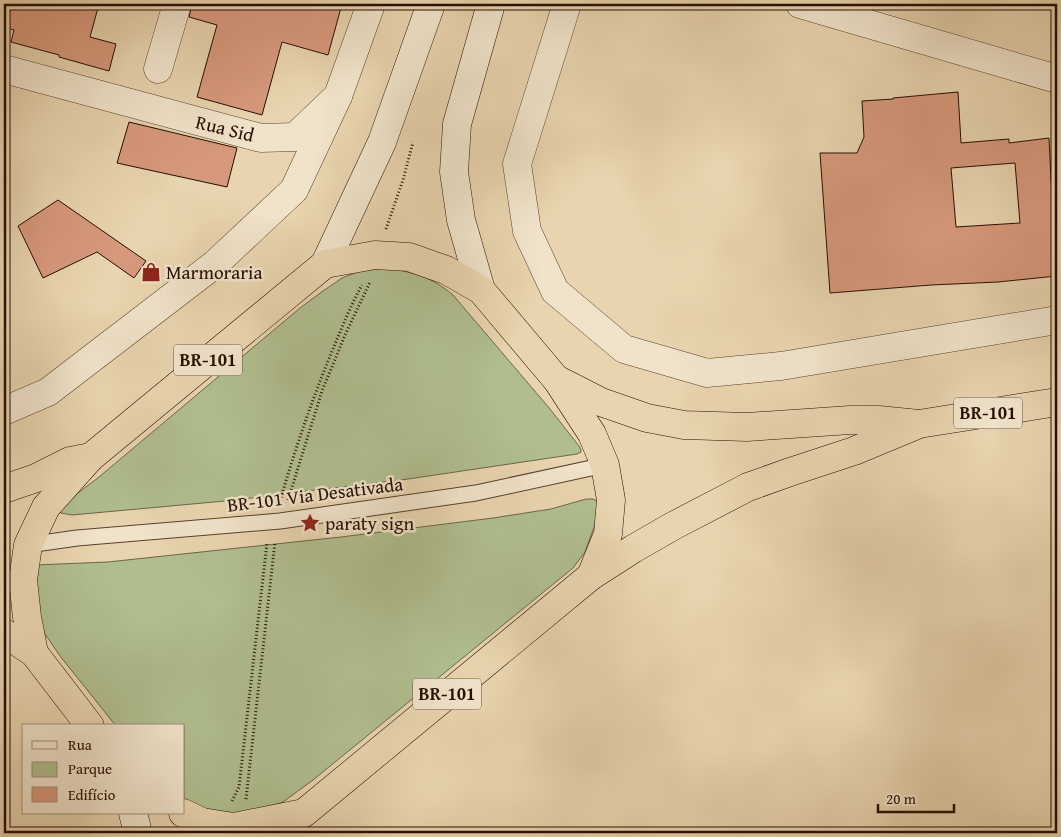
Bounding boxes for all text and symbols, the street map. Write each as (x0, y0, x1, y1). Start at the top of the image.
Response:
street label: Rua Sid (193, 107, 258, 149)
place label: Marmoraria (166, 258, 262, 286)
shop icon: Marmoraria (140, 261, 162, 283)
road number: BR-101 (174, 344, 242, 376)
road number: BR-101 (954, 398, 1022, 428)
street label: BR-101 Via Desativada (225, 469, 405, 519)
place label: paraty sign (325, 509, 415, 537)
place icon: paraty sign (299, 512, 321, 534)
road number: BR-101 (413, 679, 481, 710)
legend (22, 724, 185, 814)
text: Rua (68, 734, 92, 755)
text: Parque (68, 758, 112, 779)
scale bar (878, 782, 955, 814)
text: Edifício (68, 784, 116, 805)
text: 20 m (886, 788, 917, 809)

